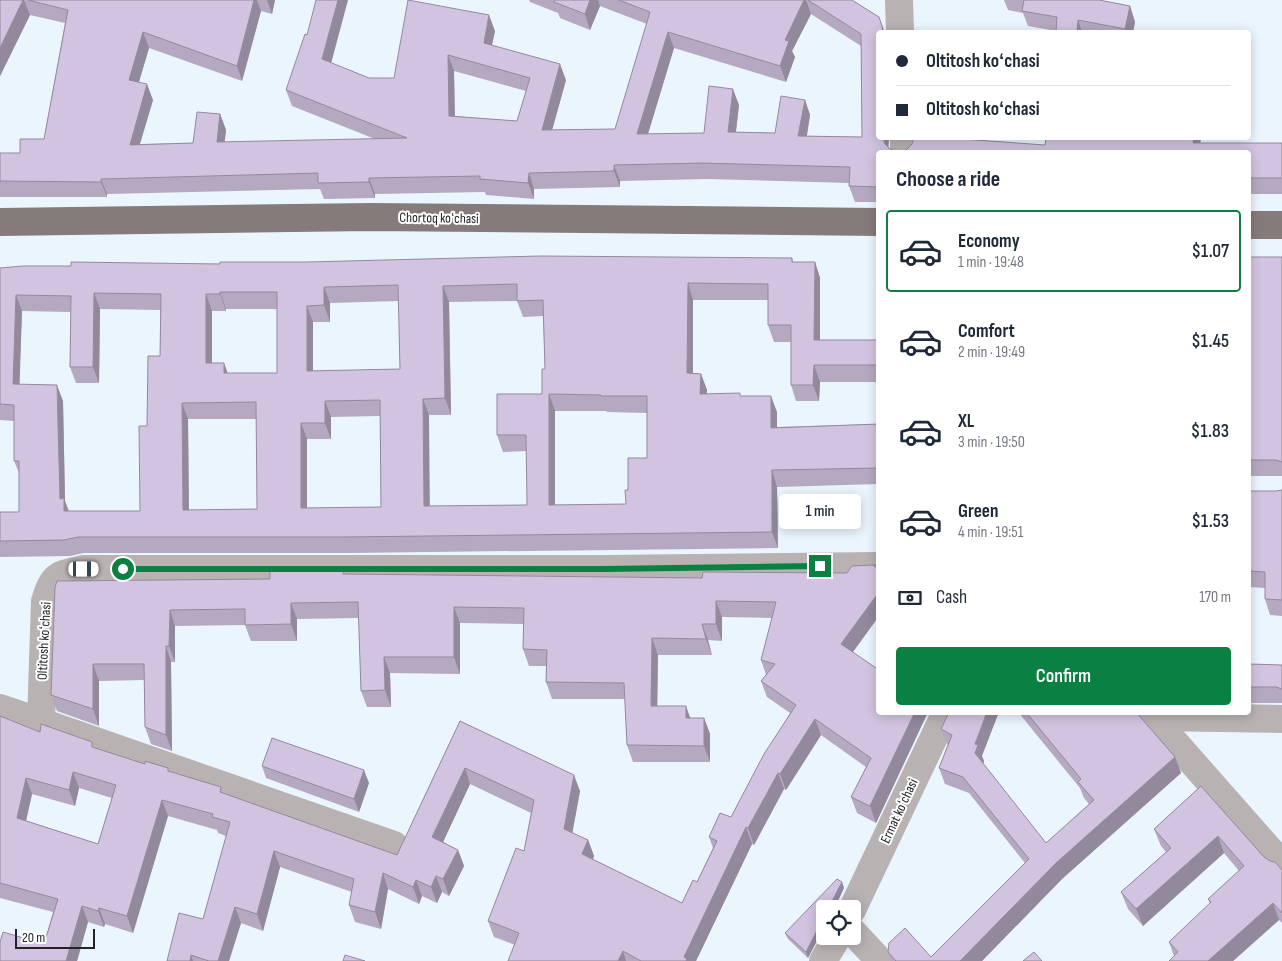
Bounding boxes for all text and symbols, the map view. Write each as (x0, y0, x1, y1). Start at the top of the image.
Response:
text: Oltitosh koʻchasi (926, 50, 1040, 73)
text: Oltitosh koʻchasi (926, 98, 1040, 121)
text: Choose a ride (896, 166, 1000, 193)
street label: Chortoq koʻchasi (399, 209, 479, 227)
icon: car (898, 229, 943, 274)
text: Economy (958, 230, 1020, 253)
text: $1.07 (1191, 240, 1229, 263)
text: 1 min · 19:48 (958, 253, 1024, 272)
icon: car (898, 319, 943, 364)
text: Comfort (958, 320, 1015, 343)
text: $1.45 (1191, 330, 1229, 353)
text: 2 min · 19:49 (958, 343, 1025, 362)
icon: car (898, 409, 943, 454)
text: XL (958, 410, 974, 433)
text: $1.83 (1191, 420, 1229, 443)
text: 3 min · 19:50 (958, 433, 1025, 452)
callout: 1 min (779, 494, 861, 528)
icon: car (898, 499, 943, 544)
text: Green (958, 500, 998, 523)
text: 1 min (805, 502, 835, 521)
text: $1.53 (1191, 510, 1229, 533)
text: 4 min · 19:51 (958, 523, 1023, 542)
route end (809, 555, 831, 577)
route start (112, 558, 134, 580)
car (69, 562, 99, 577)
icon: cash (896, 584, 924, 612)
text: Cash (936, 586, 967, 609)
text: 170 m (1199, 588, 1231, 607)
street label: Oltitosh koʻchasi (33, 601, 55, 681)
button: Confirm (896, 647, 1231, 705)
street label: Ermat koʻchasi (877, 776, 921, 846)
map controls (816, 900, 861, 945)
button: locate (816, 900, 861, 945)
scale bar (15, 926, 95, 949)
text: 20 m (22, 929, 45, 946)

